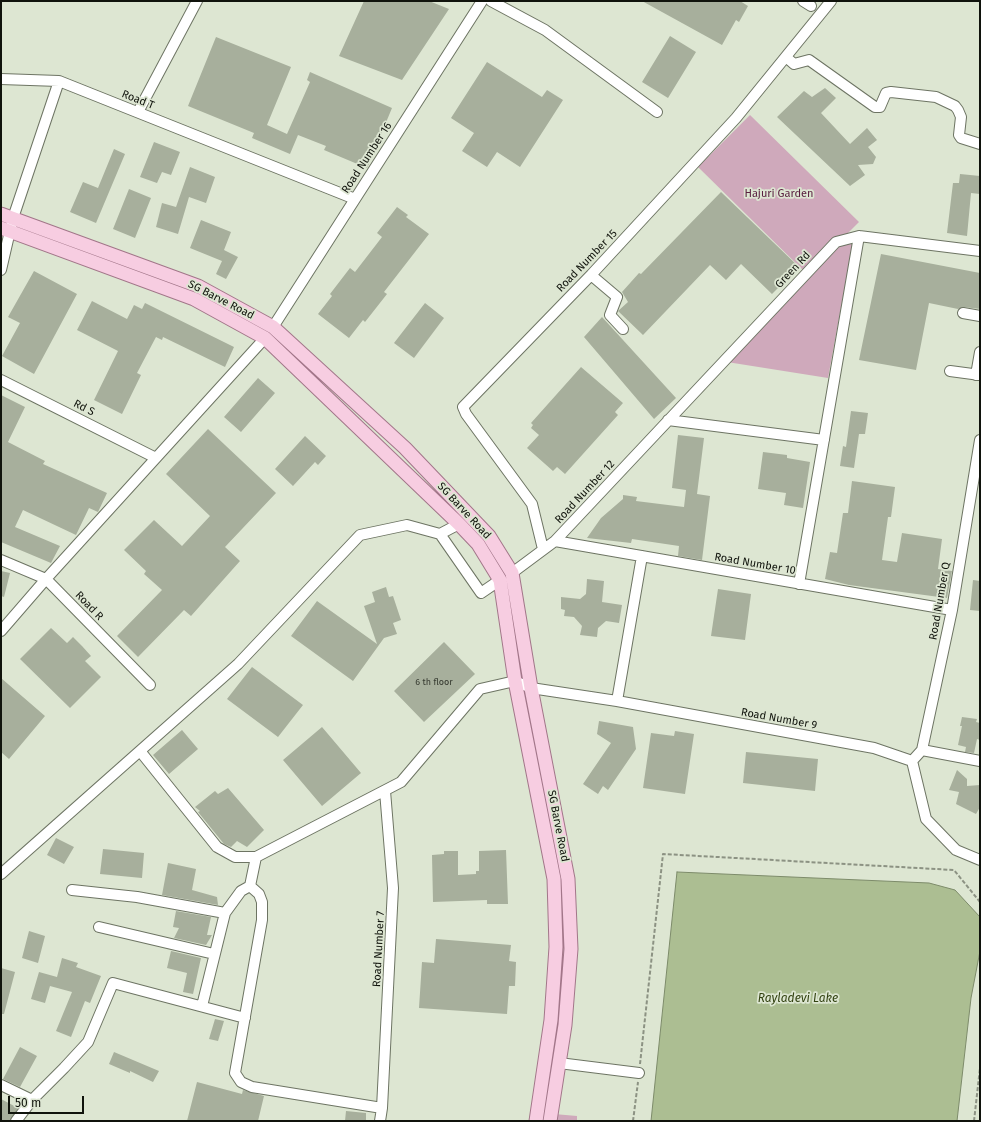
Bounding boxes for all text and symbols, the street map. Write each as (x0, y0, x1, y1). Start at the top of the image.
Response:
street label: Road T (120, 88, 156, 112)
street label: Road Number 16 (339, 120, 395, 196)
park label: Hajuri Garden (745, 187, 813, 201)
street label: Road Number 15 (554, 227, 620, 295)
street label: Green Rd (773, 249, 813, 291)
street label: SG Barve Road (186, 278, 256, 322)
street label: Rd S (71, 397, 97, 419)
street label: Road Number 12 (552, 458, 618, 526)
street label: SG Barve Road (434, 480, 494, 542)
street label: Road Number 10 (713, 550, 797, 578)
street label: Road Number Q (927, 561, 953, 641)
street label: Road R (72, 589, 106, 623)
house number: 6 th floor (415, 677, 453, 687)
street label: Road Number 9 (740, 706, 818, 732)
street label: SG Barve Road (545, 789, 571, 863)
street label: Road Number 7 (370, 911, 388, 987)
water label: Rayladevi Lake (758, 992, 838, 1006)
scale bar (10, 1088, 86, 1114)
text: 50 m (15, 1096, 41, 1110)

